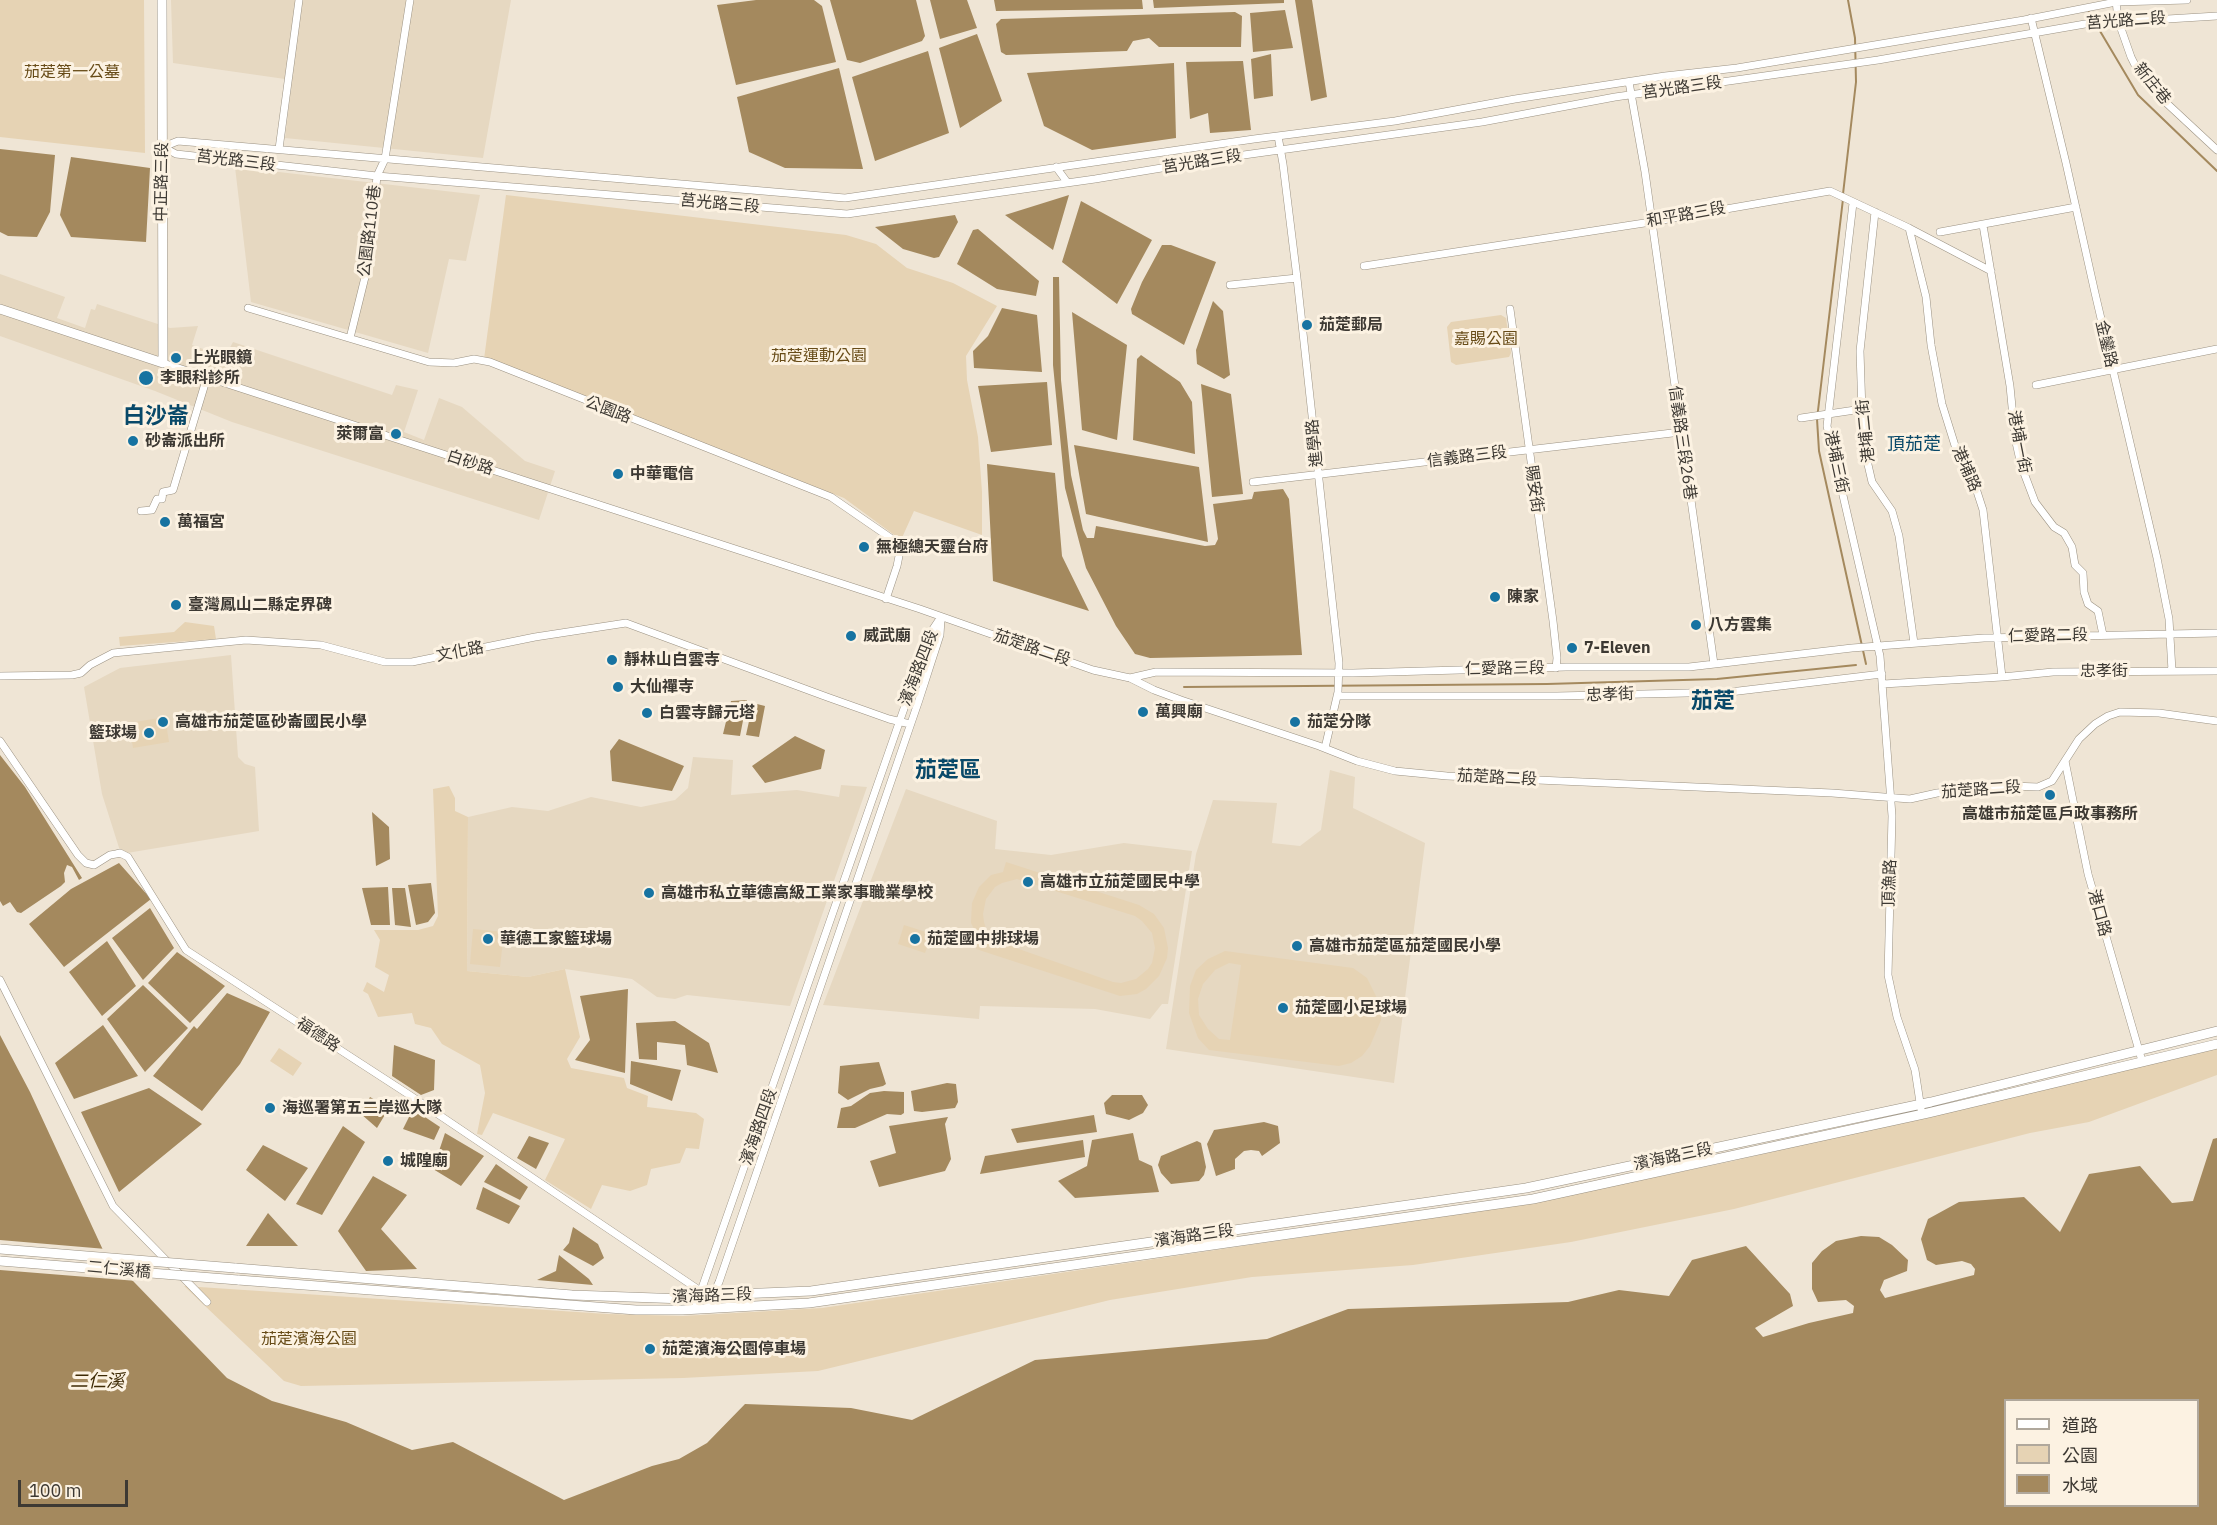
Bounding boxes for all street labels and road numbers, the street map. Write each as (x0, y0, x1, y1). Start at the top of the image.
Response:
street label: 莒光路二段 (2085, 9, 2167, 33)
street label: 新庄巷 (2129, 59, 2175, 109)
street label: 莒光路三段 (1641, 73, 1723, 103)
street label: 中正路三段 (152, 142, 172, 222)
street label: 莒光路三段 (1161, 146, 1243, 178)
street label: 莒光路三段 (195, 147, 277, 175)
street label: 公園路110巷 (355, 184, 385, 278)
street label: 莒光路三段 (679, 191, 761, 217)
street label: 和平路三段 (1645, 199, 1727, 231)
street label: 金鑾路 (2091, 318, 2121, 370)
street label: 信義路三段26巷 (1664, 385, 1700, 501)
street label: 公園路 (582, 392, 634, 428)
street label: 港埔二街 (1853, 398, 1879, 464)
street label: 港埔一街 (2003, 409, 2035, 475)
street label: 進學路 (1303, 418, 1327, 468)
street label: 港埔三街 (1820, 429, 1852, 495)
street label: 信義路三段 (1426, 443, 1508, 471)
street label: 港埔路 (1947, 443, 1985, 495)
street label: 白砂路 (444, 446, 496, 480)
street label: 賜安街 (1521, 464, 1547, 514)
street label: 茄萣路二段 (991, 626, 1073, 670)
street label: 仁愛路二段 (2008, 626, 2088, 646)
street label: 濱海路四段 (896, 627, 942, 709)
street label: 文化路 (435, 638, 485, 666)
street label: 仁愛路三段 (1465, 659, 1545, 679)
street label: 忠孝街 (2080, 661, 2128, 681)
street label: 忠孝街 (1586, 685, 1634, 705)
street label: 茄萣路二段 (1457, 766, 1537, 790)
street label: 茄萣路二段 (1940, 778, 2022, 802)
street label: 頂漁路 (1880, 859, 1900, 907)
street label: 港口路 (2084, 887, 2114, 939)
street label: 福德路 (293, 1014, 343, 1056)
street label: 濱海路四段 (737, 1086, 781, 1168)
street label: 濱海路三段 (1632, 1139, 1714, 1175)
street label: 濱海路三段 (1153, 1221, 1235, 1251)
street label: 二仁溪橋 (86, 1258, 152, 1282)
street label: 濱海路三段 (672, 1285, 752, 1307)

